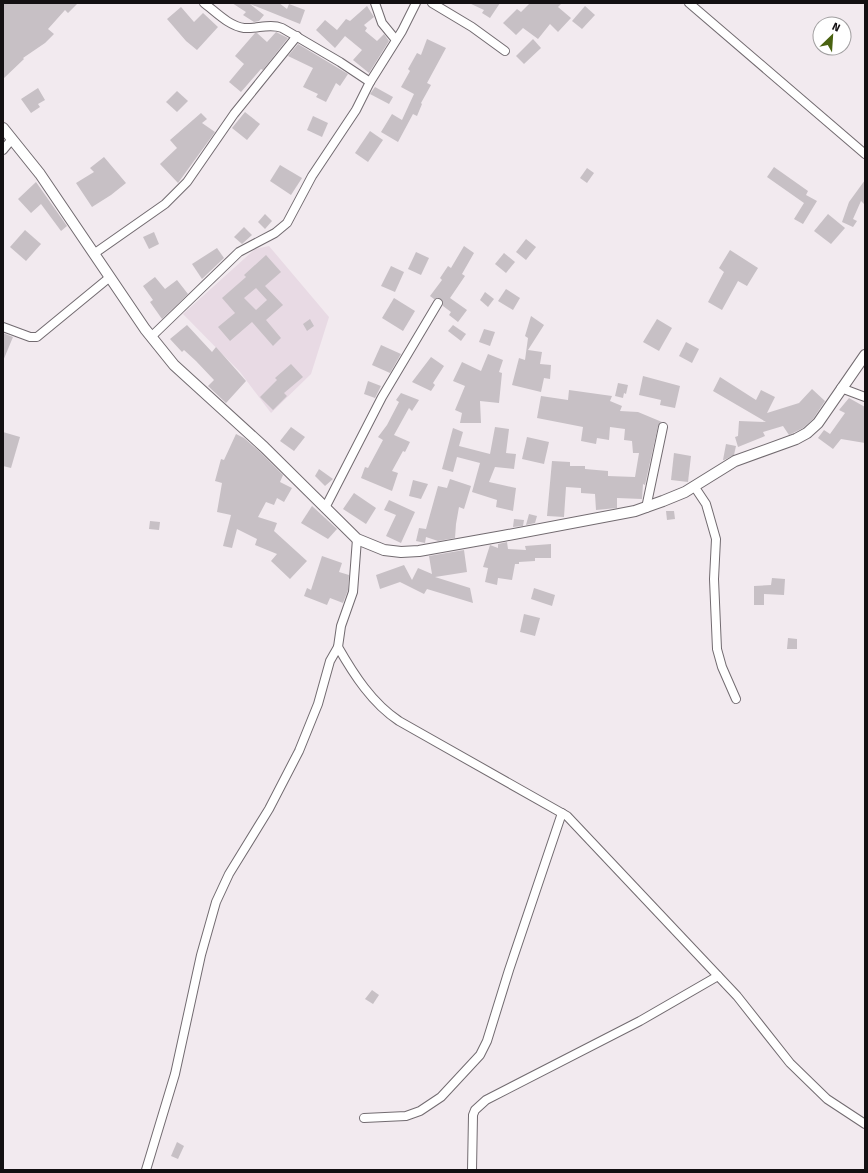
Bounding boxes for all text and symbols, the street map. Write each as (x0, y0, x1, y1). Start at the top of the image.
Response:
north arrow (812, 16, 852, 56)
text: N (830, 20, 842, 35)

